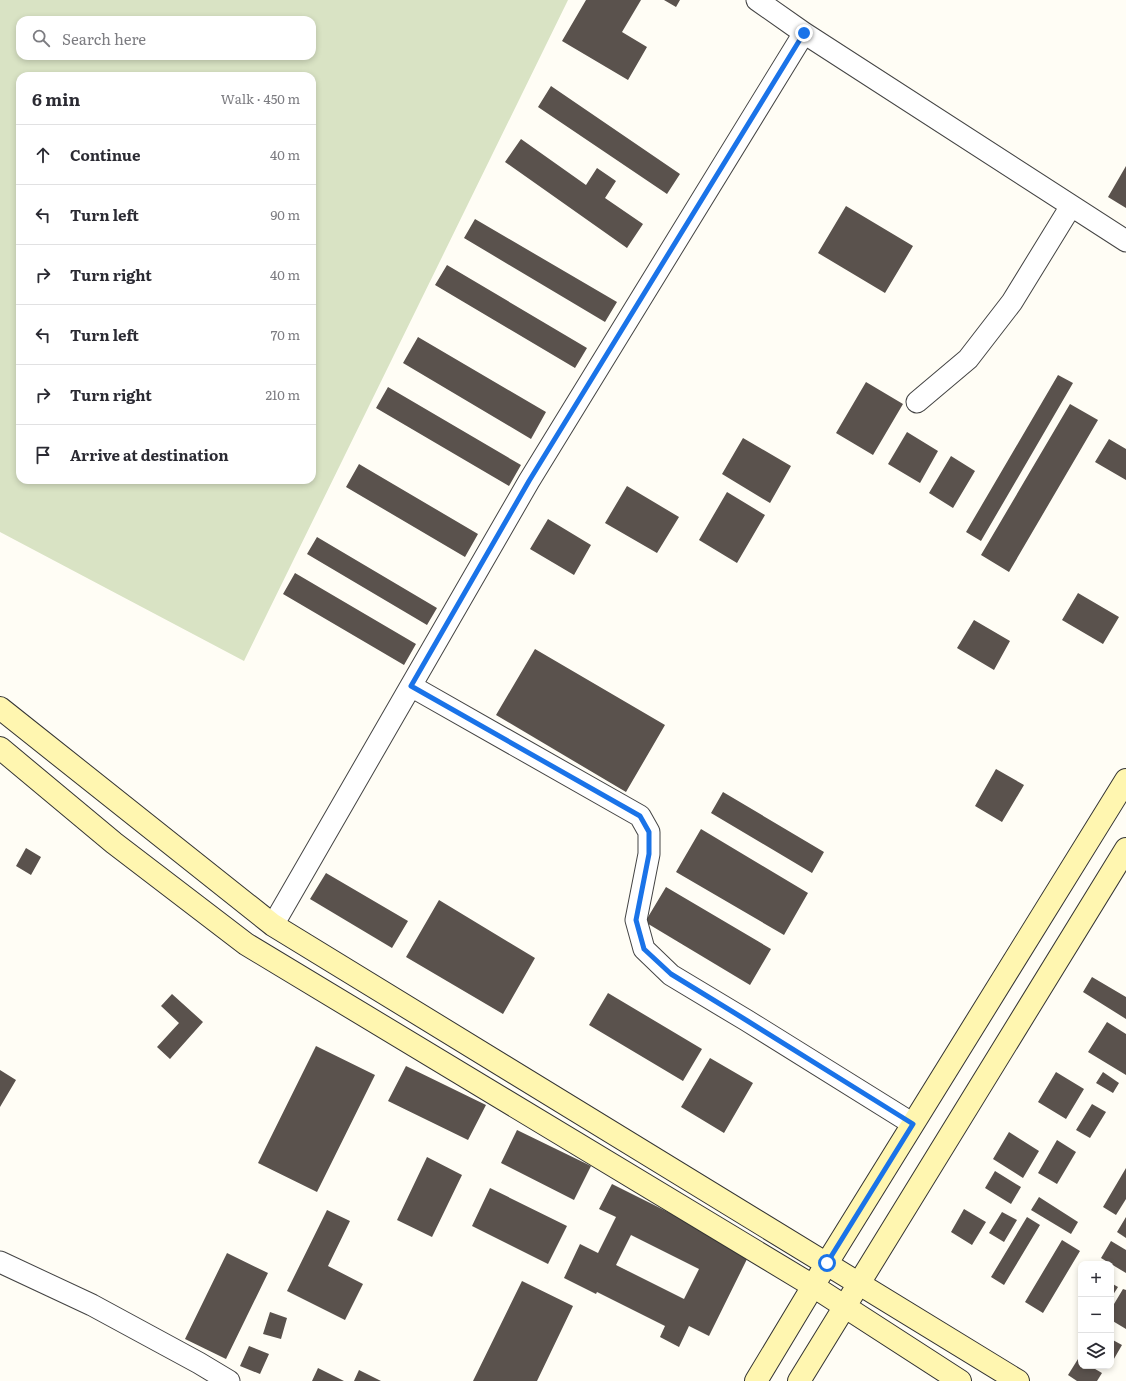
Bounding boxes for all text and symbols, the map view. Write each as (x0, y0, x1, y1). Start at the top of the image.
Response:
search box (16, 16, 316, 60)
route end (795, 24, 813, 42)
icon: search (30, 27, 52, 49)
text: Search here (62, 27, 146, 50)
text: 6 min (32, 86, 80, 111)
text: Walk · 450 m (221, 89, 300, 108)
text: Continue (70, 143, 140, 166)
icon: ahead (32, 144, 54, 166)
text: 40 m (270, 145, 300, 164)
text: Turn left (70, 203, 139, 226)
icon: left (32, 204, 54, 226)
text: 90 m (270, 205, 300, 224)
text: Turn right (70, 263, 152, 286)
icon: right (32, 264, 54, 286)
text: 40 m (270, 265, 300, 284)
text: Turn left (70, 323, 139, 346)
icon: left (32, 324, 54, 346)
text: 70 m (271, 325, 300, 344)
text: Turn right (70, 383, 152, 406)
icon: right (32, 384, 54, 406)
text: 210 m (265, 385, 300, 404)
text: Arrive at destination (70, 443, 229, 466)
icon: arrive (32, 444, 54, 466)
route start (818, 1254, 836, 1272)
map controls (1078, 1261, 1114, 1369)
button: + (1078, 1261, 1114, 1297)
button: − (1078, 1297, 1114, 1333)
button: layers (1078, 1333, 1114, 1369)

